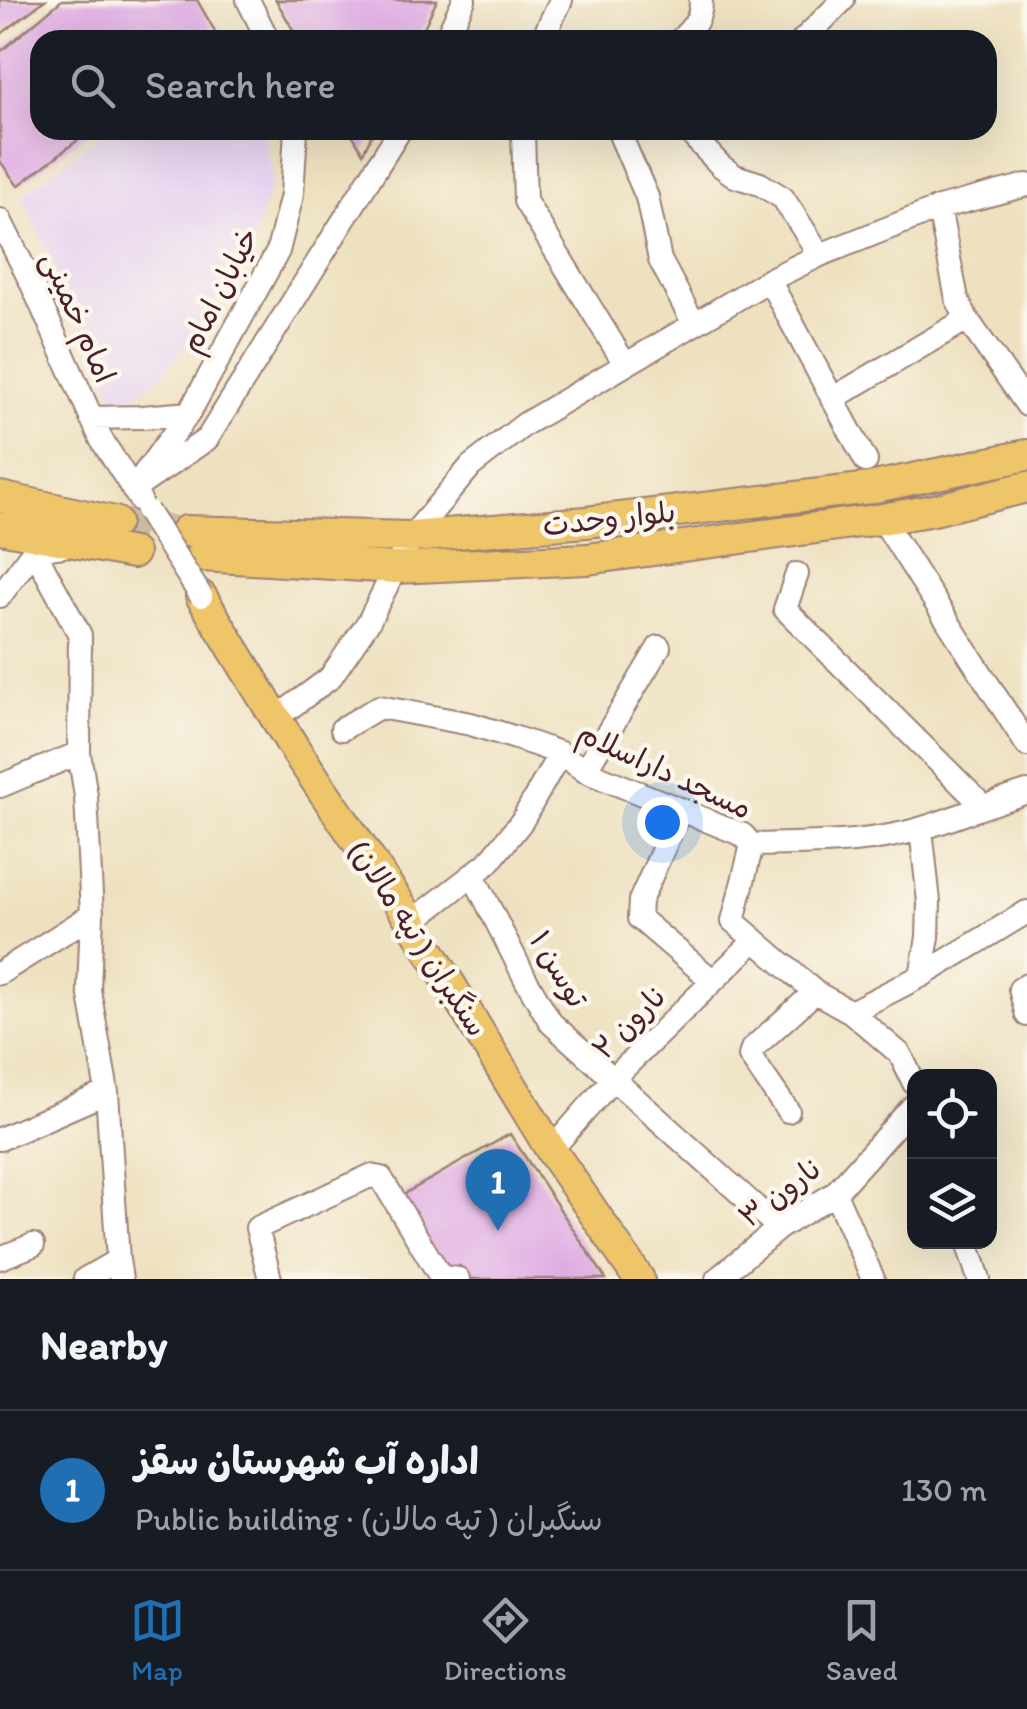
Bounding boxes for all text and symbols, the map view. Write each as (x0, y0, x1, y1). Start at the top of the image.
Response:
search box (30, 30, 997, 140)
icon: search (65, 58, 120, 113)
text: Search here (145, 62, 336, 108)
street label: خیابان امام (172, 221, 270, 361)
street label: امام خمینی (30, 246, 124, 390)
street label: بلوار وحدت (541, 493, 677, 543)
street label: مسجد داراسلام (570, 713, 758, 830)
your location (637, 797, 688, 848)
street label: سنگبران ( تپه مالان) (341, 833, 496, 1044)
street label: توسن ۱ (522, 924, 596, 1014)
street label: نارون ۲ (584, 977, 674, 1067)
map controls (907, 1069, 997, 1249)
button: locate (907, 1069, 997, 1159)
pin: 1 (466, 1148, 530, 1231)
street label: نارون ۳ (731, 1149, 829, 1235)
button: layers (907, 1159, 997, 1249)
text: Nearby (40, 1319, 167, 1370)
text: اداره آب شهرستان سقز (135, 1438, 479, 1484)
text: 1 (65, 1471, 80, 1509)
text: 130 m (901, 1471, 987, 1509)
text: Public building · سنگبران ( تپه مالان) (135, 1500, 603, 1538)
tab: Map (130, 1593, 185, 1687)
tab: Directions (444, 1593, 567, 1687)
tab: Saved (826, 1593, 897, 1687)

